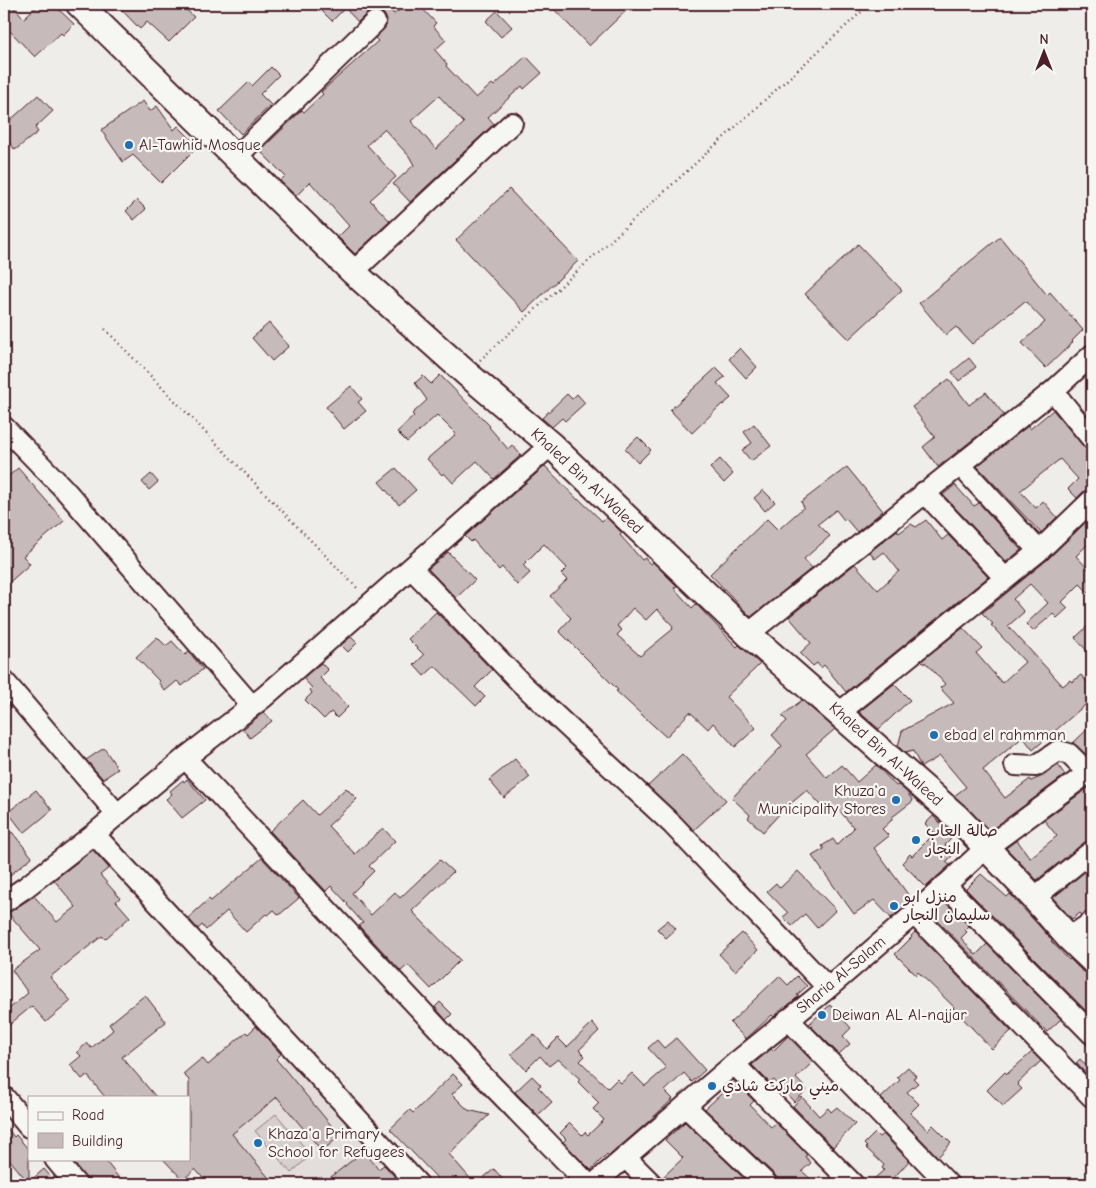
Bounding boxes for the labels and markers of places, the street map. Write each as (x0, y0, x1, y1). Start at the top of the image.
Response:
place label: Al-Tawhid Mosque (139, 136, 261, 154)
marker: Al-Tawhid Mosque (123, 139, 135, 151)
place label: ebad el rahmman (944, 726, 1066, 744)
marker: ebad el rahmman (928, 729, 940, 741)
place label: Khuza'a Municipality Stores (758, 782, 886, 818)
marker: Khuza'a Municipality Stores (890, 794, 902, 806)
place label: صالة العاب النجار (924, 822, 998, 858)
marker: صالة العاب النجار (910, 834, 922, 846)
place label: منزل ابو سليمان النجار (902, 888, 990, 924)
marker: منزل ابو سليمان النجار (888, 900, 900, 912)
place label: Deiwan AL Al-najjar (832, 1006, 967, 1024)
marker: Deiwan AL Al-najjar (816, 1009, 828, 1021)
place label: ميني ماركت شادي (722, 1077, 839, 1100)
marker: ميني ماركت شادي (706, 1080, 718, 1092)
place label: Khaza'a Primary School for Refugees (268, 1125, 405, 1161)
marker: Khaza'a Primary School for Refugees (252, 1137, 264, 1149)

